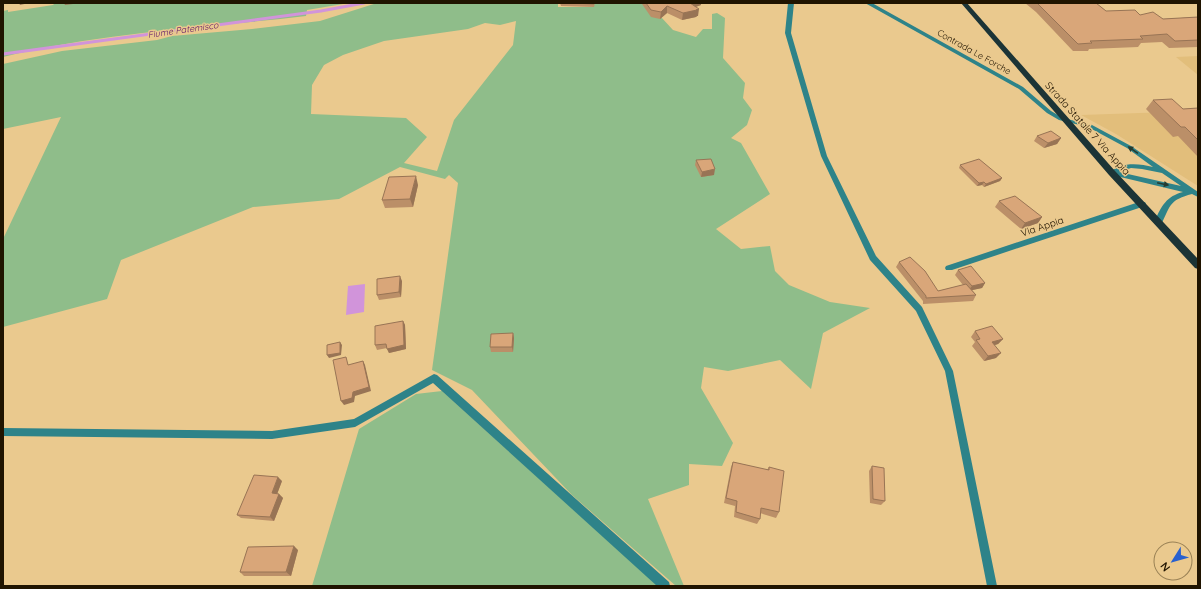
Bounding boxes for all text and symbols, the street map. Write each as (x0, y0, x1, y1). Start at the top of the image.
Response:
water label: Fiume Patemisco (147, 19, 220, 40)
street label: Contrada Le Forche (935, 27, 1013, 76)
street label: Strada Statale 7 Via Appia (1042, 79, 1133, 178)
one-way arrow (1128, 146, 1139, 154)
one-way arrow (1157, 182, 1170, 188)
street label: Via Appia (1019, 213, 1065, 240)
north arrow (1153, 541, 1193, 581)
text: N (1157, 560, 1173, 574)

